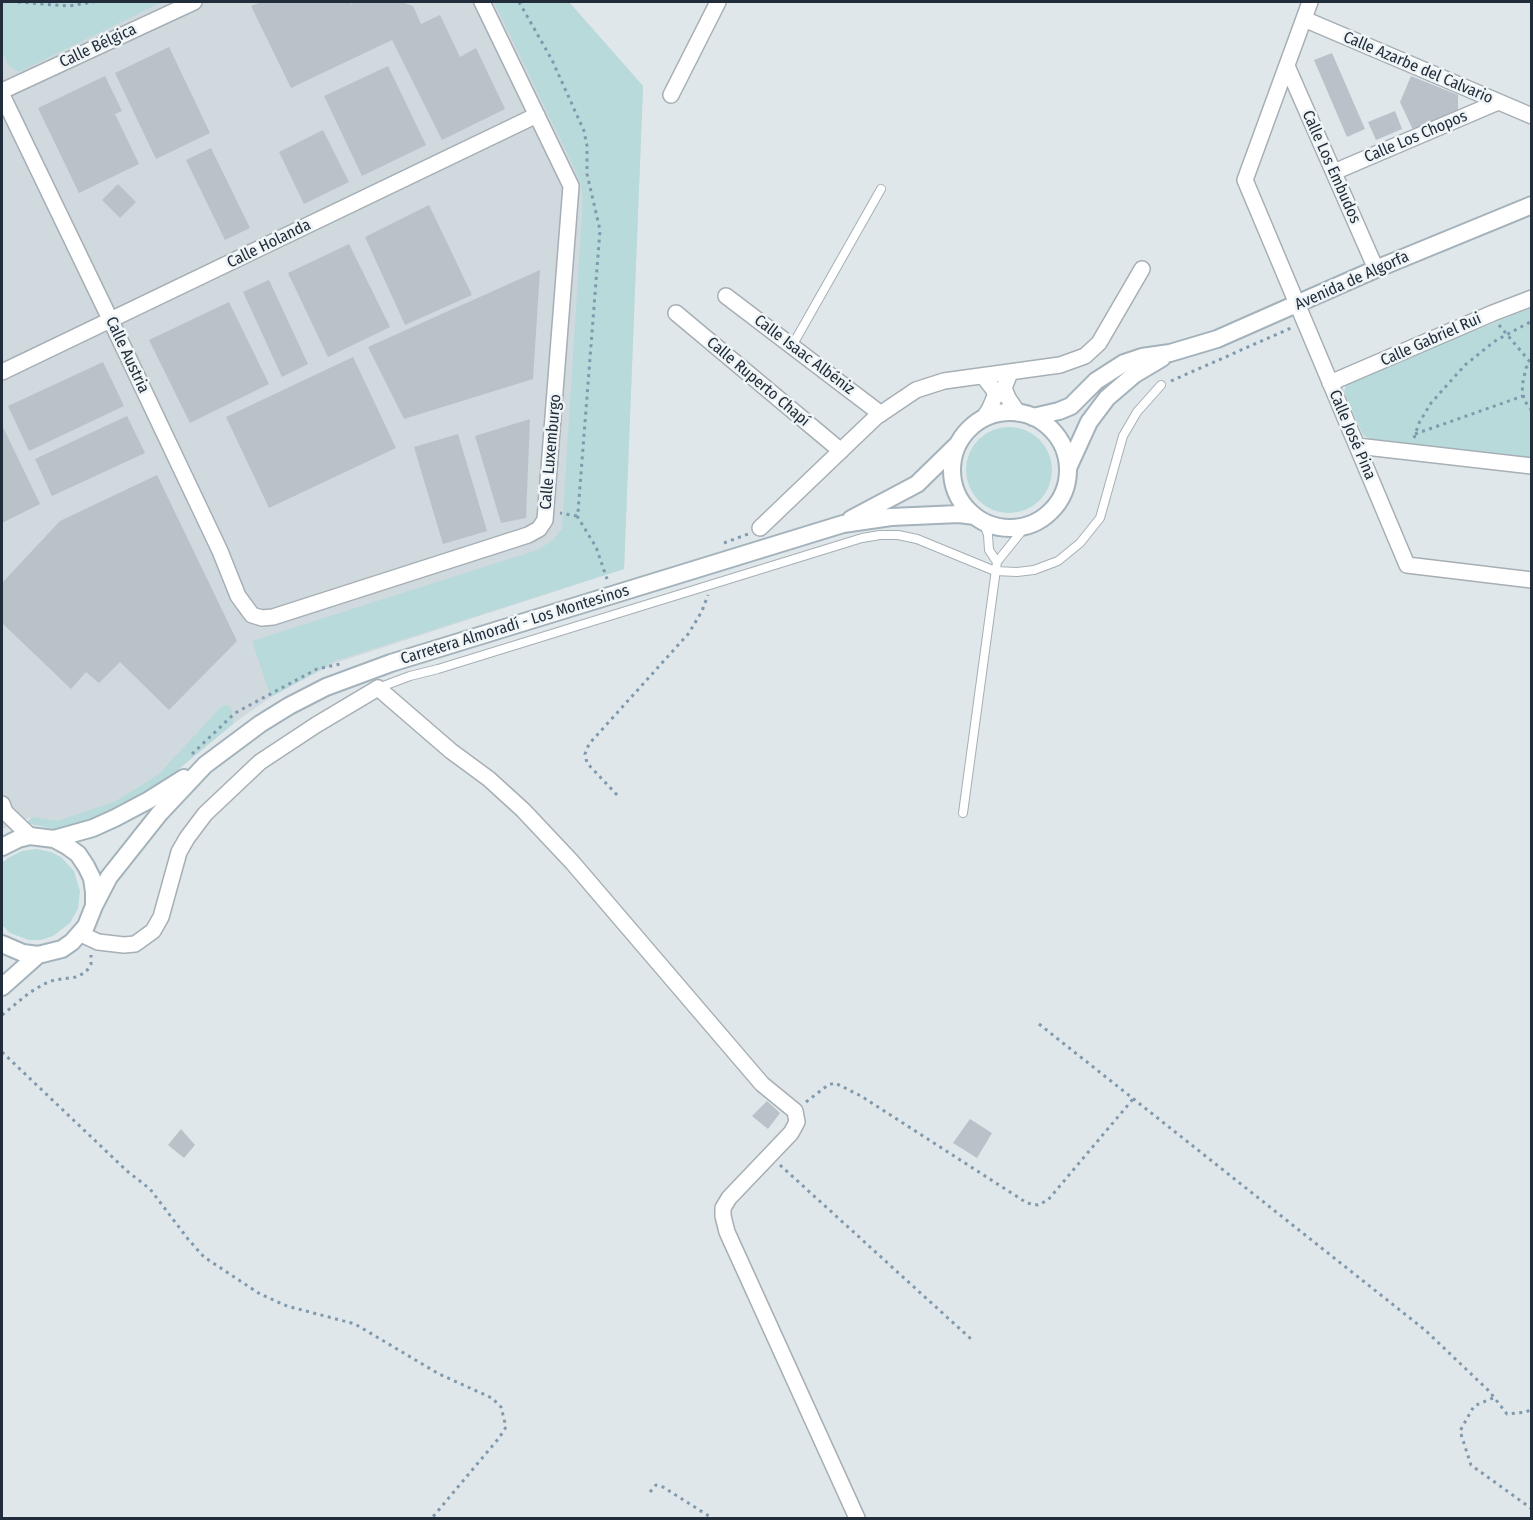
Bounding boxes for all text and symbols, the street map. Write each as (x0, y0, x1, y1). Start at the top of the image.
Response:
street label: Calle Bélgica (56, 20, 140, 72)
street label: Calle Azarbe del Calvario (1340, 28, 1496, 108)
street label: Calle Los Embudos (1297, 107, 1365, 227)
street label: Calle Los Chopos (1362, 107, 1470, 167)
street label: Calle Holanda (224, 216, 314, 272)
street label: Avenida de Algorfa (1292, 247, 1412, 315)
street label: Calle Gabriel Rui (1378, 309, 1484, 371)
street label: Calle Isaac Albéniz (750, 311, 858, 399)
street label: Calle Austria (101, 314, 153, 396)
street label: Calle Ruperto Chapí (703, 333, 813, 431)
street label: Calle José Pina (1324, 387, 1380, 483)
street label: Calle Luxemburgo (536, 393, 566, 511)
street label: Carretera Almoradí - Los Montesinos (398, 581, 632, 669)

